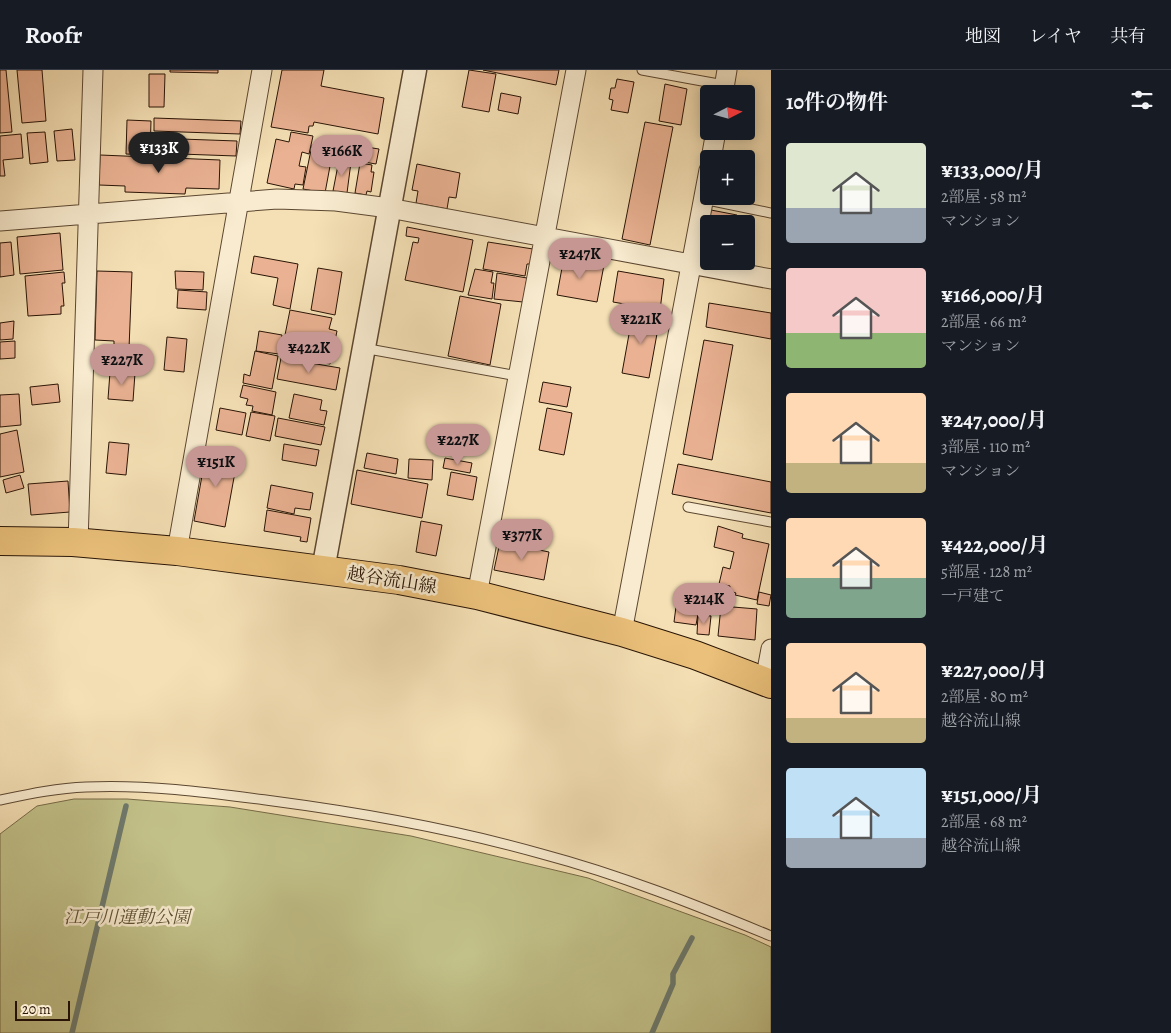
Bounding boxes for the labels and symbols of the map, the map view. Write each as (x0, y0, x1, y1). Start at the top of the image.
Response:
north arrow (700, 85, 755, 140)
pin: ¥133K (124, 132, 194, 174)
pin: ¥166K (307, 134, 377, 177)
pin: ¥247K (545, 238, 615, 280)
pin: ¥221K (606, 302, 676, 345)
pin: ¥422K (274, 332, 344, 374)
pin: ¥227K (87, 344, 157, 386)
pin: ¥227K (423, 424, 493, 466)
pin: ¥151K (181, 446, 251, 488)
pin: ¥377K (487, 518, 557, 561)
street label: 越谷流山線 (346, 561, 438, 599)
pin: ¥214K (669, 582, 739, 625)
park label: 江戸川運動公園 (64, 905, 193, 929)
scale bar (15, 998, 70, 1021)

